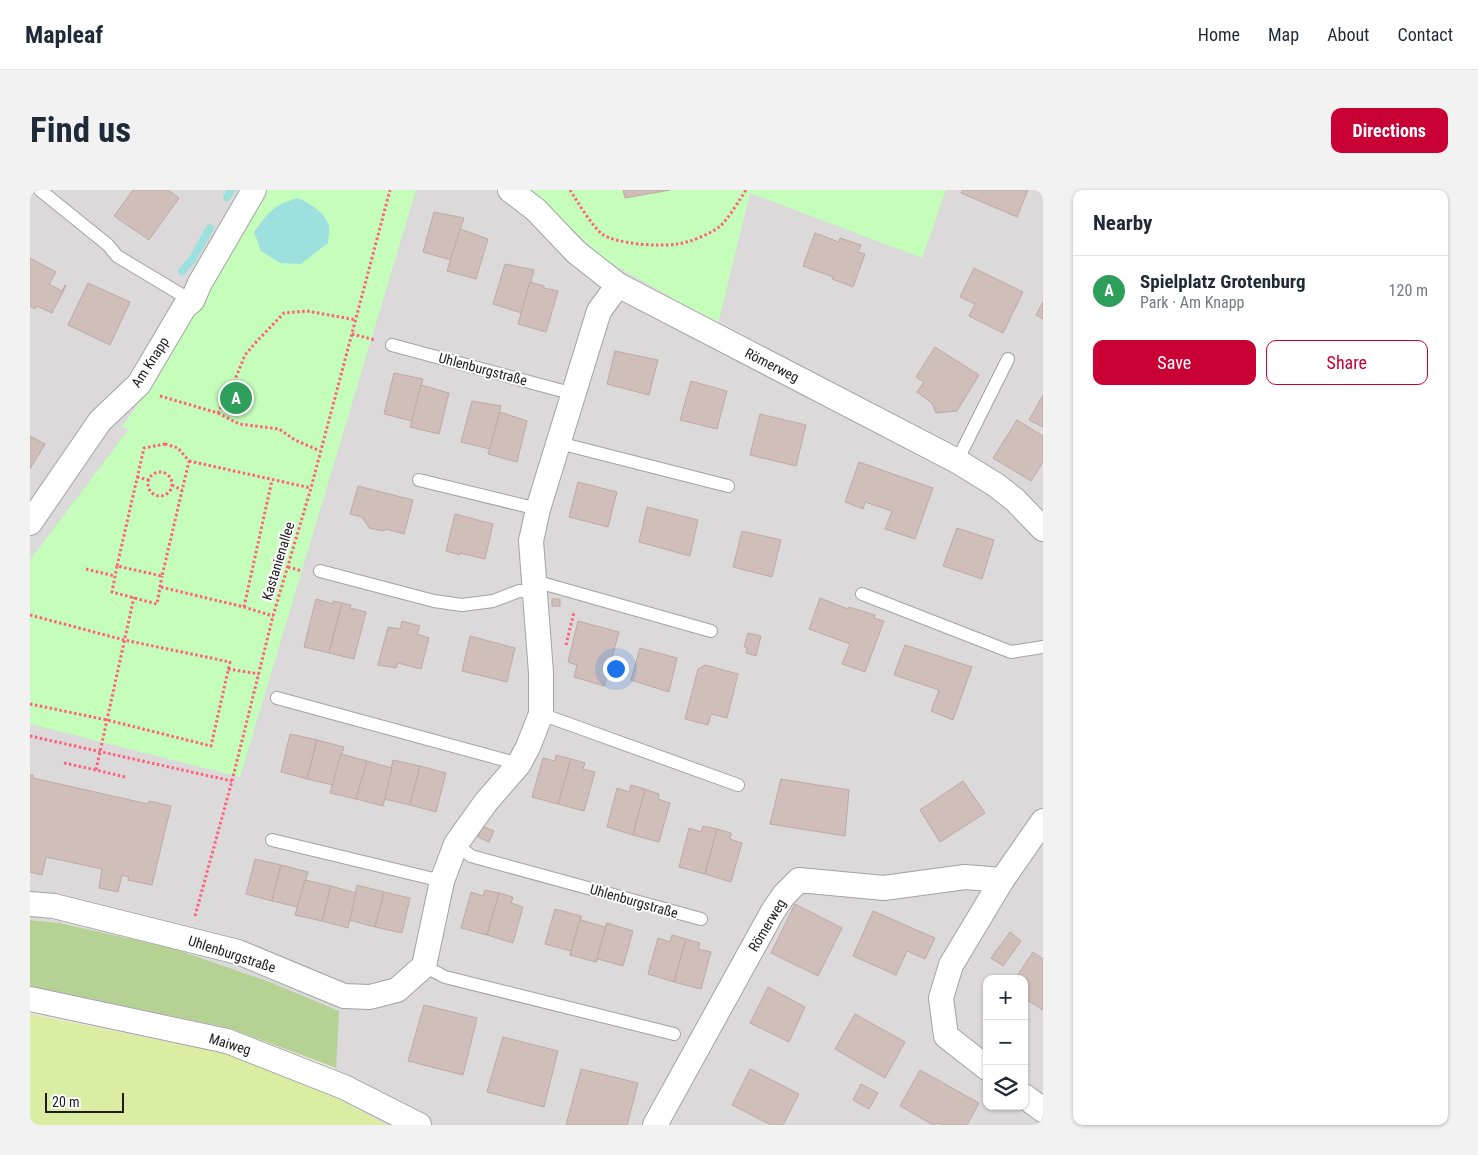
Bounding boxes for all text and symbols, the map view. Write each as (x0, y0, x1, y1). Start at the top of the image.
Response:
text: Mapleaf (25, 21, 103, 49)
text: Home (1198, 24, 1240, 45)
text: Map (1268, 24, 1299, 45)
text: About (1327, 24, 1369, 45)
text: Contact (1397, 24, 1453, 45)
button: Directions (1331, 108, 1448, 153)
text: Find us (30, 110, 131, 151)
text: Nearby (1093, 211, 1152, 235)
text: Spielplatz Grotenburg (1140, 270, 1306, 293)
text: A (1104, 281, 1114, 300)
text: 120 m (1389, 281, 1428, 300)
text: Park · Am Knapp (1140, 293, 1244, 312)
street label: Am Knapp (128, 334, 172, 390)
button: Save (1093, 340, 1256, 385)
button: Share (1266, 340, 1428, 385)
street label: Römerweg (742, 345, 802, 385)
street label: Uhlenburgstraße (437, 349, 529, 389)
pin: A (220, 379, 252, 417)
street label: Kastanienallee (258, 519, 298, 602)
your location (603, 656, 629, 682)
street label: Uhlenburgstraße (588, 881, 680, 921)
street label: Römerweg (745, 896, 789, 954)
street label: Uhlenburgstraße (186, 932, 278, 976)
map controls (983, 975, 1028, 1110)
button: + (983, 975, 1028, 1020)
button: − (983, 1020, 1028, 1065)
street label: Maiweg (207, 1030, 253, 1058)
button: layers (983, 1065, 1028, 1110)
scale bar (45, 1090, 124, 1113)
text: 20 m (52, 1094, 80, 1110)

